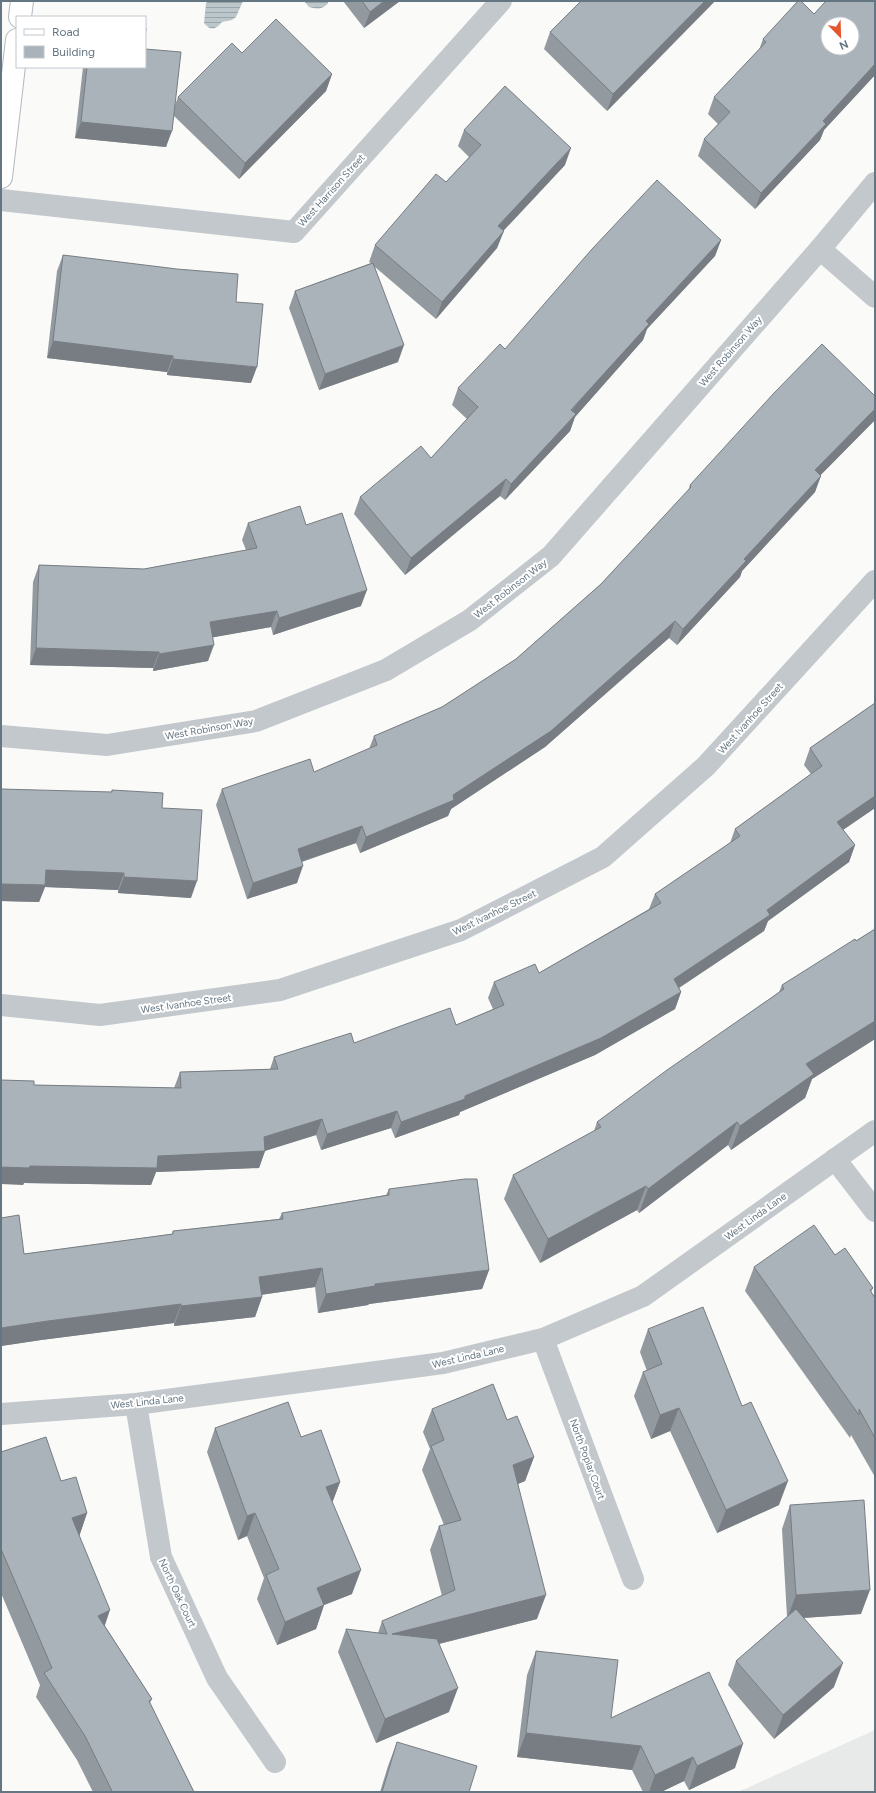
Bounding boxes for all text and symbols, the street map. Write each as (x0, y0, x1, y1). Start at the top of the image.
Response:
legend (16, 16, 146, 68)
north arrow (820, 16, 860, 56)
text: Road (52, 25, 80, 39)
text: N (837, 37, 850, 52)
text: Building (52, 45, 95, 59)
street label: West Harrison Street (295, 151, 368, 230)
street label: West Robinson Way (696, 313, 765, 389)
street label: West Robinson Way (471, 555, 550, 621)
street label: West Ivanhoe Street (715, 680, 786, 757)
street label: West Robinson Way (164, 714, 255, 743)
street label: West Ivanhoe Street (450, 886, 538, 938)
street label: West Ivanhoe Street (140, 991, 232, 1016)
street label: West Linda Lane (722, 1189, 789, 1243)
street label: West Linda Lane (431, 1342, 506, 1371)
street label: West Linda Lane (110, 1391, 185, 1412)
street label: North Poplar Court (567, 1417, 608, 1502)
street label: North Oak Court (156, 1557, 199, 1630)

